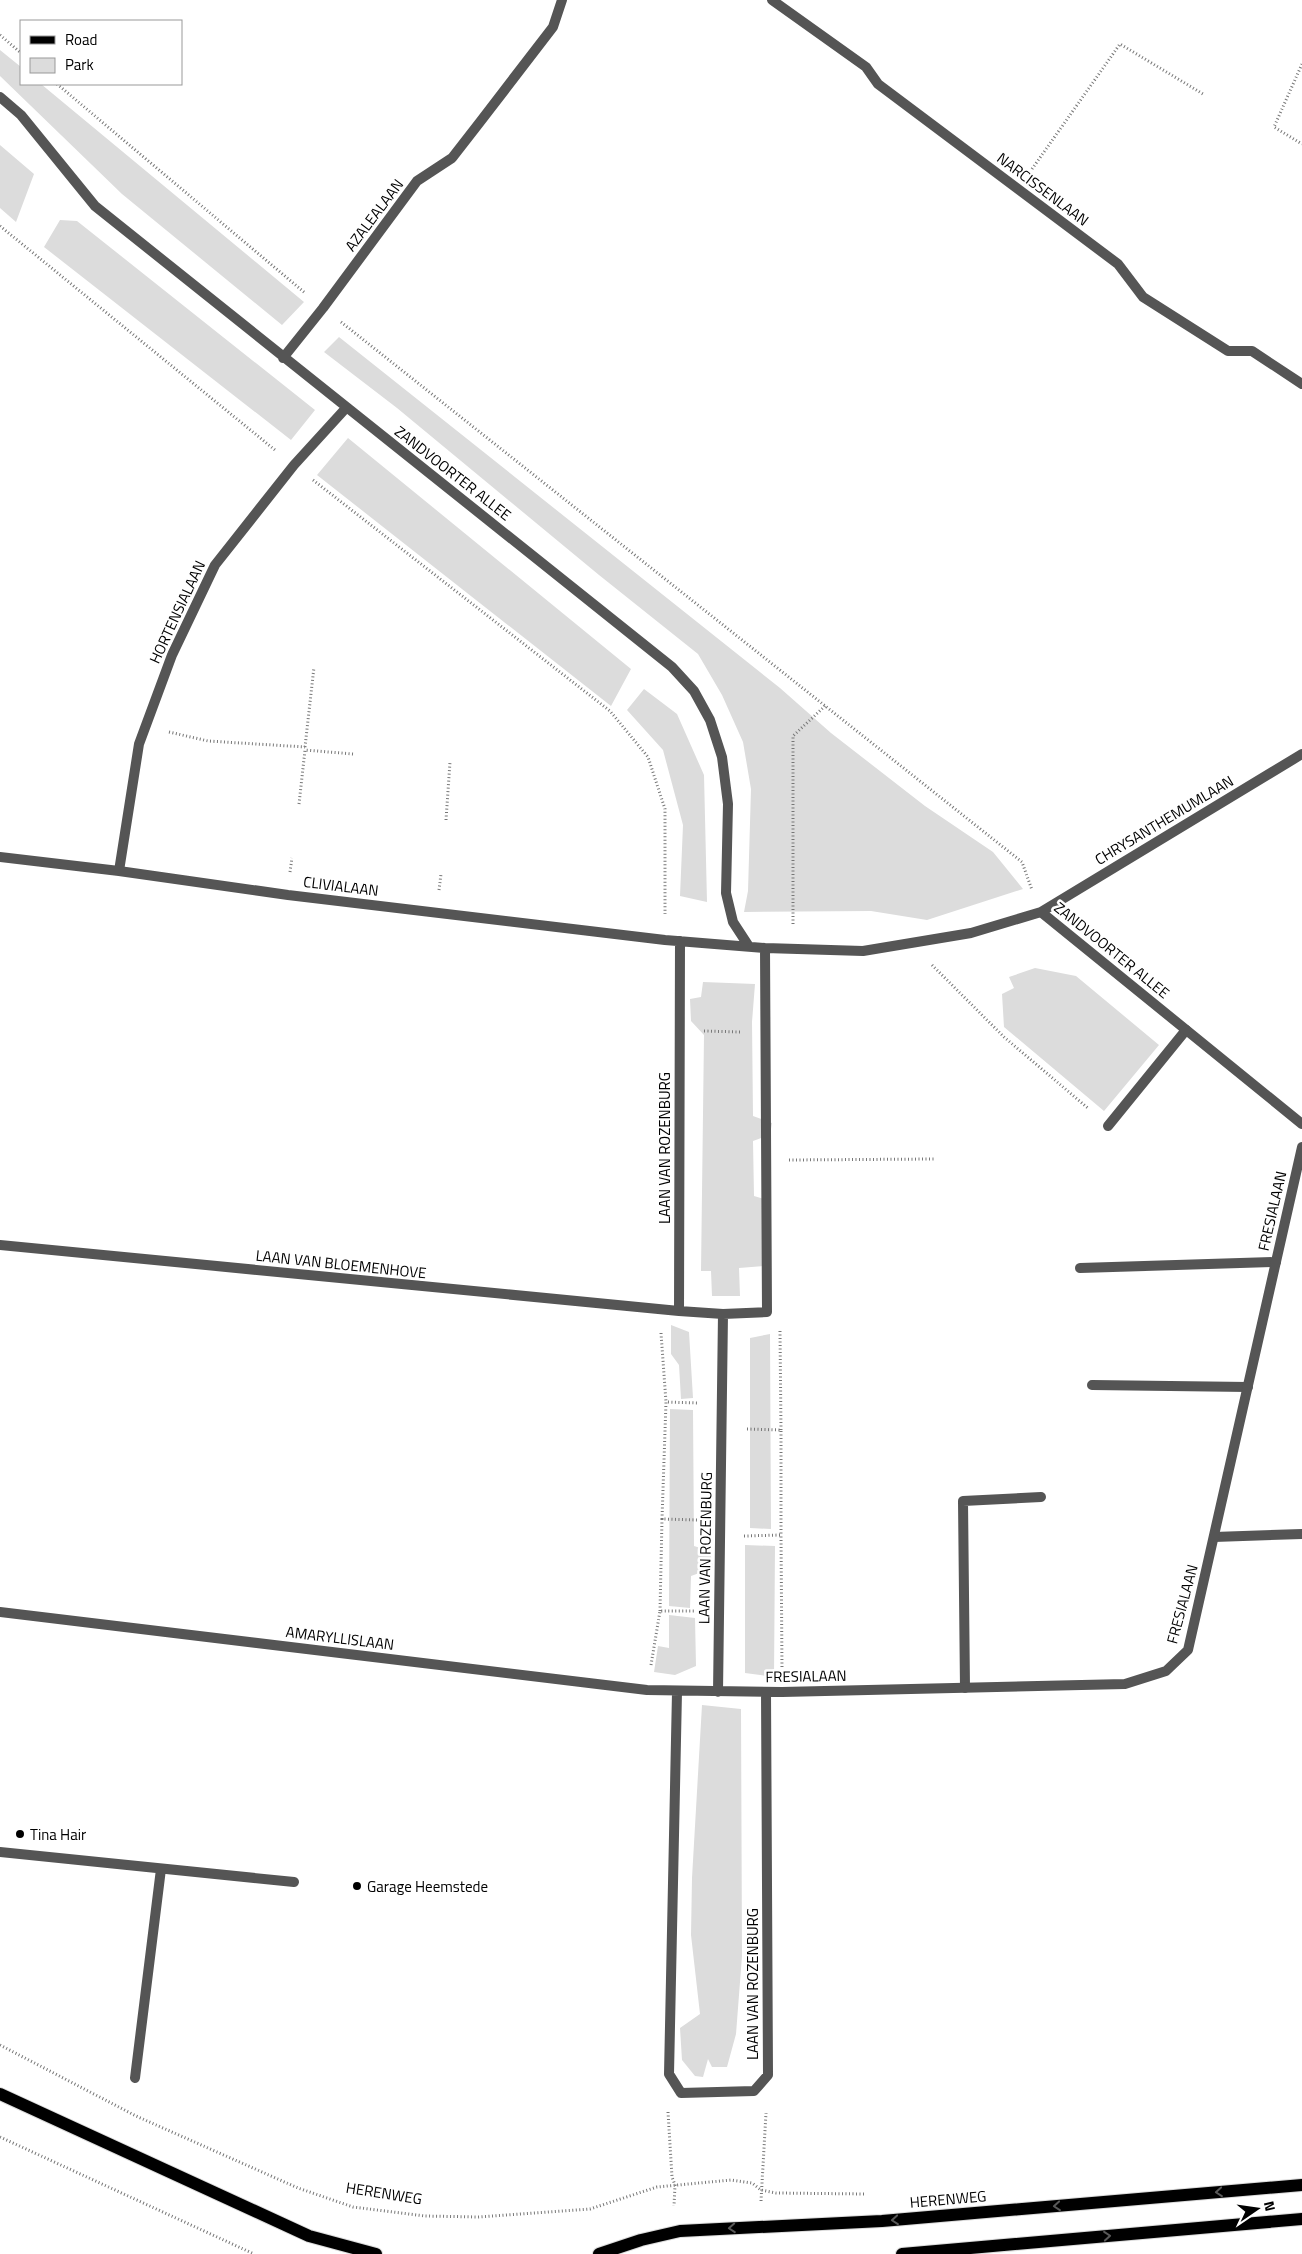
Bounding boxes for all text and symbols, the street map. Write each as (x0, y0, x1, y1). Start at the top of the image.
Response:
legend (20, 20, 182, 85)
text: Road (65, 28, 97, 51)
text: Park (65, 53, 94, 76)
street label: NARCISSENLAAN (992, 147, 1094, 231)
street label: AZALEALAAN (339, 174, 409, 256)
street label: ZANDVOORTER ALLEE (390, 420, 516, 526)
street label: HORTENSIALAAN (143, 557, 211, 667)
street label: CHRYSANTHEMUMLAAN (1090, 769, 1238, 871)
street label: CLIVIALAAN (302, 870, 380, 902)
street label: ZANDVOORTER ALLEE (1049, 896, 1175, 1004)
street label: LAAN VAN ROZENBURG (653, 1072, 676, 1224)
street label: FRESIALAAN (1252, 1169, 1292, 1253)
street label: LAAN VAN BLOEMENHOVE (255, 1244, 427, 1284)
street label: LAAN VAN ROZENBURG (692, 1472, 718, 1624)
street label: FRESIALAAN (1160, 1562, 1204, 1646)
street label: AMARYLLISLAAN (285, 1620, 395, 1656)
street label: FRESIALAAN (765, 1664, 847, 1688)
place label: Tina Hair (30, 1823, 86, 1846)
marker: Tina Hair (14, 1828, 26, 1840)
place label: Garage Heemstede (367, 1875, 488, 1898)
marker: Garage Heemstede (351, 1880, 363, 1892)
street label: LAAN VAN ROZENBURG (741, 1908, 764, 2060)
street label: HERENWEG (344, 2176, 424, 2210)
street label: HERENWEG (909, 2184, 987, 2214)
north arrow (1232, 2184, 1282, 2234)
one-way arrow (1214, 2187, 1222, 2198)
text: N (1259, 2199, 1281, 2213)
one-way arrow (1052, 2200, 1060, 2211)
one-way arrow (890, 2214, 898, 2225)
one-way arrow (728, 2222, 736, 2233)
one-way arrow (1103, 2231, 1111, 2242)

